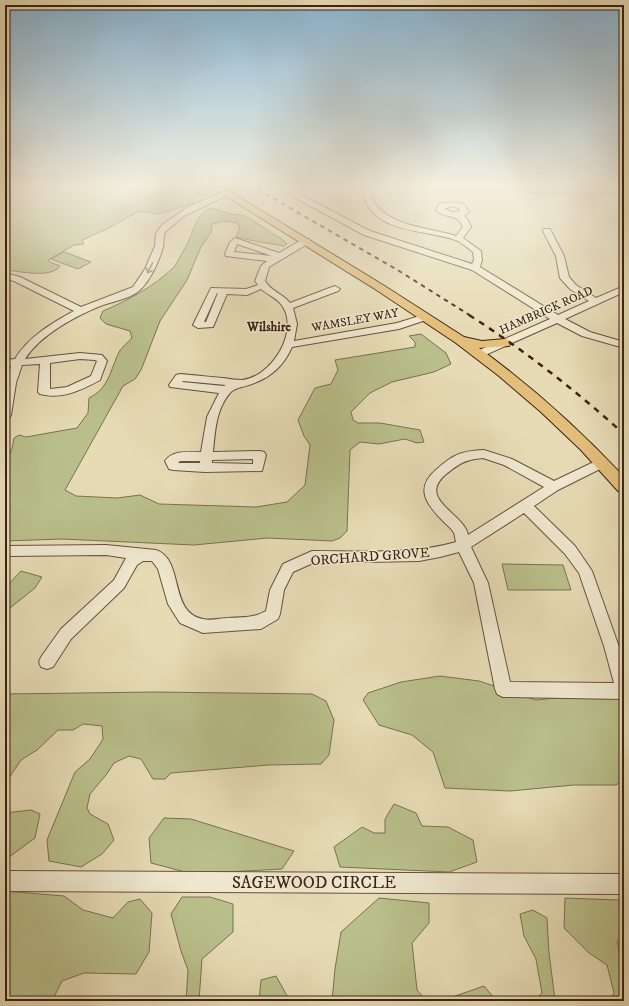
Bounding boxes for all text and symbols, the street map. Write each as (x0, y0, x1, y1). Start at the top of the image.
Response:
one-way arrow (145, 262, 153, 274)
street label: HAMBRICK ROAD (497, 283, 595, 338)
street label: WAMSLEY WAY (309, 305, 400, 336)
district label: Wilshire (246, 319, 292, 335)
street label: ORCHARD GROVE (310, 544, 430, 570)
street label: SAGEWOOD CIRCLE (232, 872, 396, 894)

